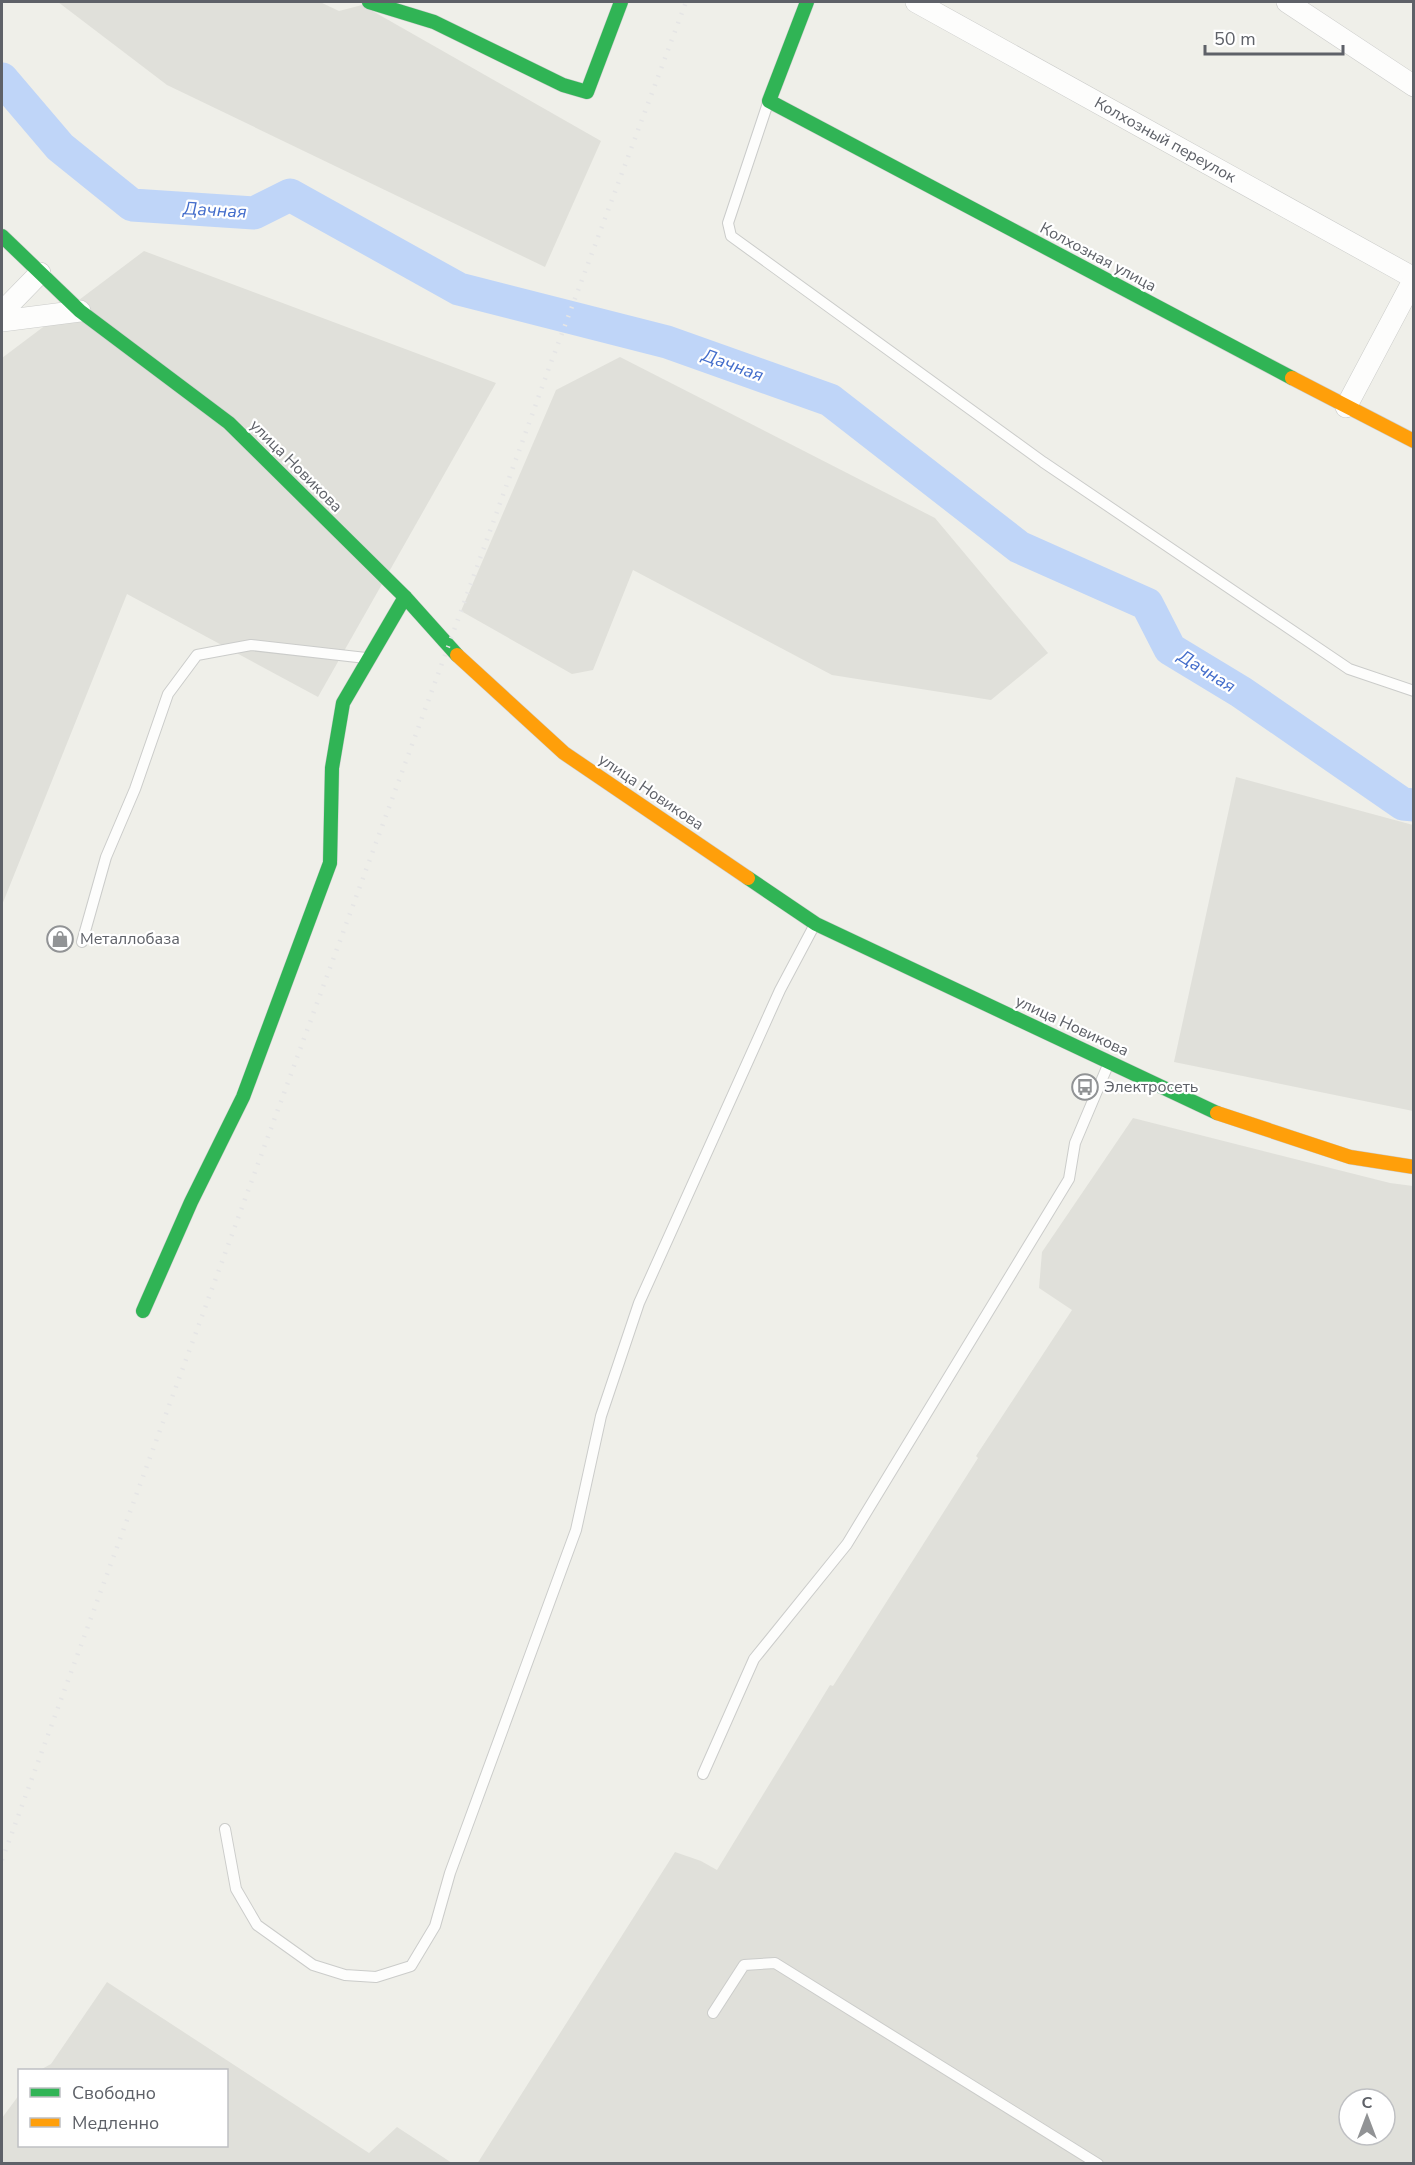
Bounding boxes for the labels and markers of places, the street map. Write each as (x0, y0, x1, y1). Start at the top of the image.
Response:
shop icon: Металлобаза (45, 924, 75, 954)
place label: Металлобаза (80, 928, 180, 950)
bus stop icon: Электросеть (1070, 1072, 1100, 1102)
place label: Электросеть (1104, 1076, 1198, 1098)

